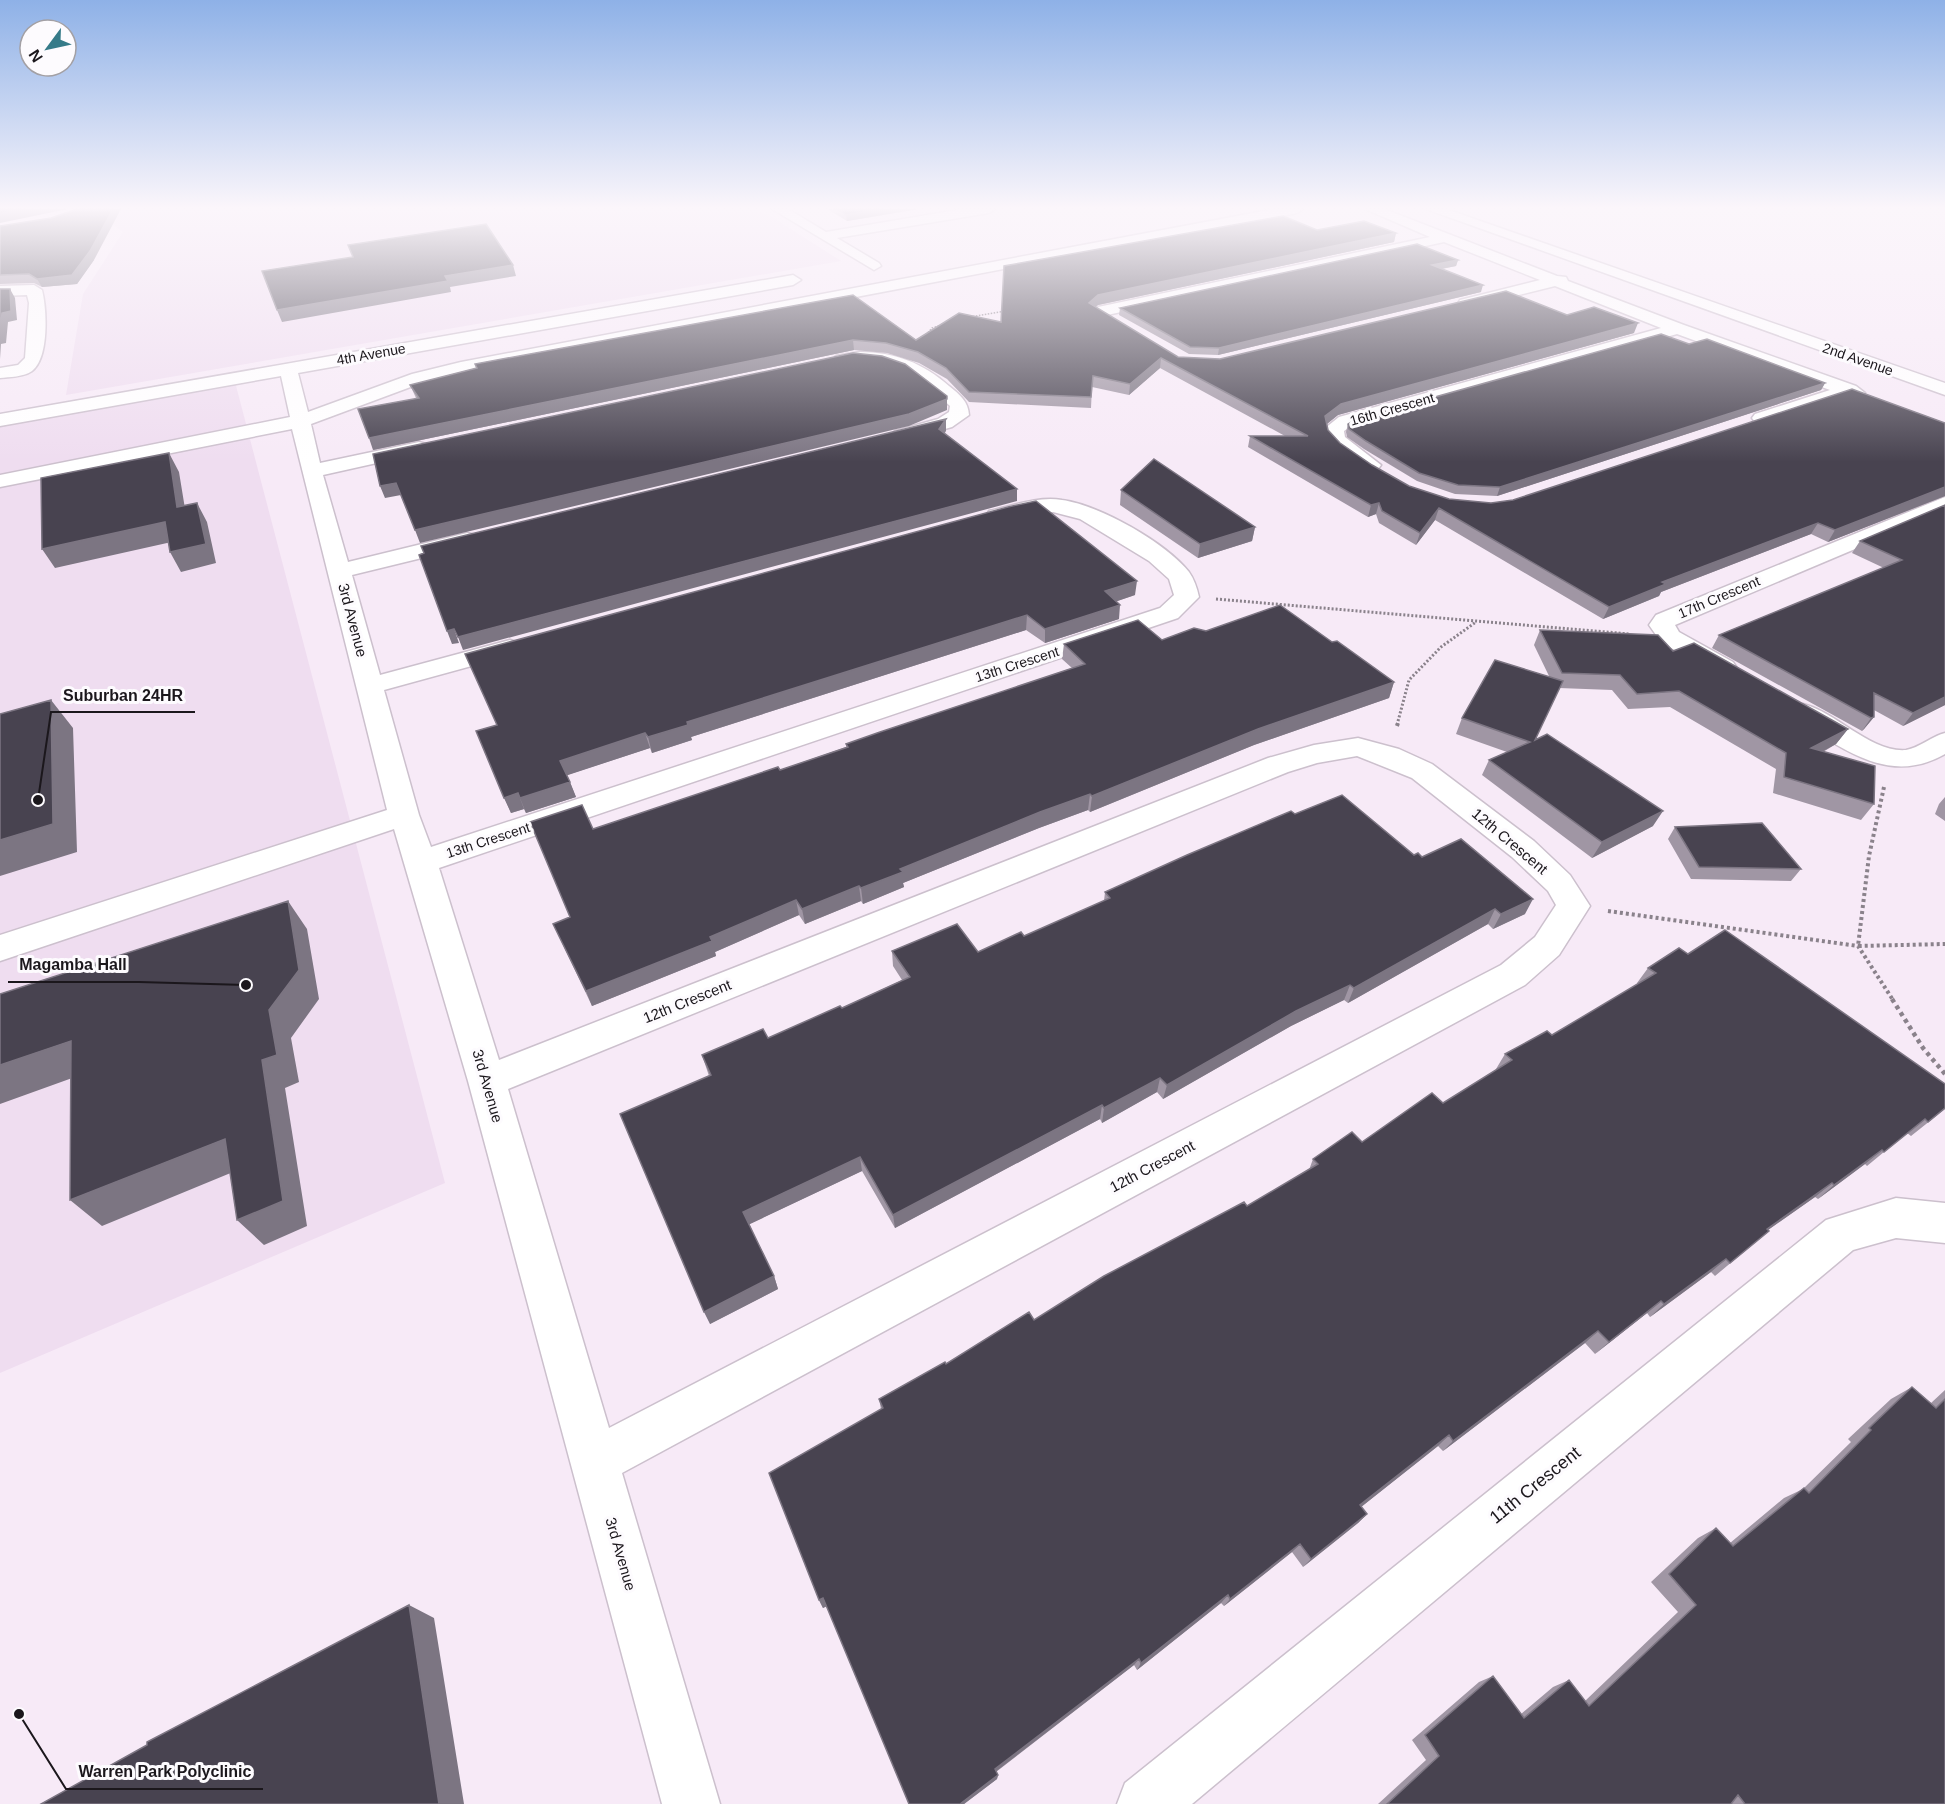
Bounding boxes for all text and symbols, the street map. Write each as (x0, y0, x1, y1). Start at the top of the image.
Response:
north arrow (18, 18, 78, 78)
text: N (26, 46, 46, 65)
street label: 2nd Avenue (1821, 339, 1896, 379)
street label: 4th Avenue (335, 340, 407, 368)
street label: 16th Crescent (1348, 389, 1436, 429)
street label: 17th Crescent (1676, 573, 1762, 621)
street label: 3rd Avenue (335, 581, 371, 659)
street label: 13th Crescent (973, 643, 1061, 685)
callout: Suburban 24HR (51, 678, 195, 712)
text: Suburban 24HR (63, 687, 183, 704)
street label: 12th Crescent (1469, 804, 1552, 878)
street label: 13th Crescent (444, 819, 532, 861)
callout: Magamba Hall (8, 948, 139, 982)
text: Magamba Hall (19, 956, 127, 973)
street label: 12th Crescent (641, 975, 734, 1026)
street label: 3rd Avenue (469, 1047, 507, 1125)
street label: 12th Crescent (1107, 1136, 1198, 1195)
street label: 11th Crescent (1486, 1442, 1584, 1528)
street label: 3rd Avenue (602, 1515, 640, 1593)
callout: Warren Park Polyclinic (66, 1755, 263, 1789)
text: Warren Park Polyclinic (79, 1763, 252, 1780)

